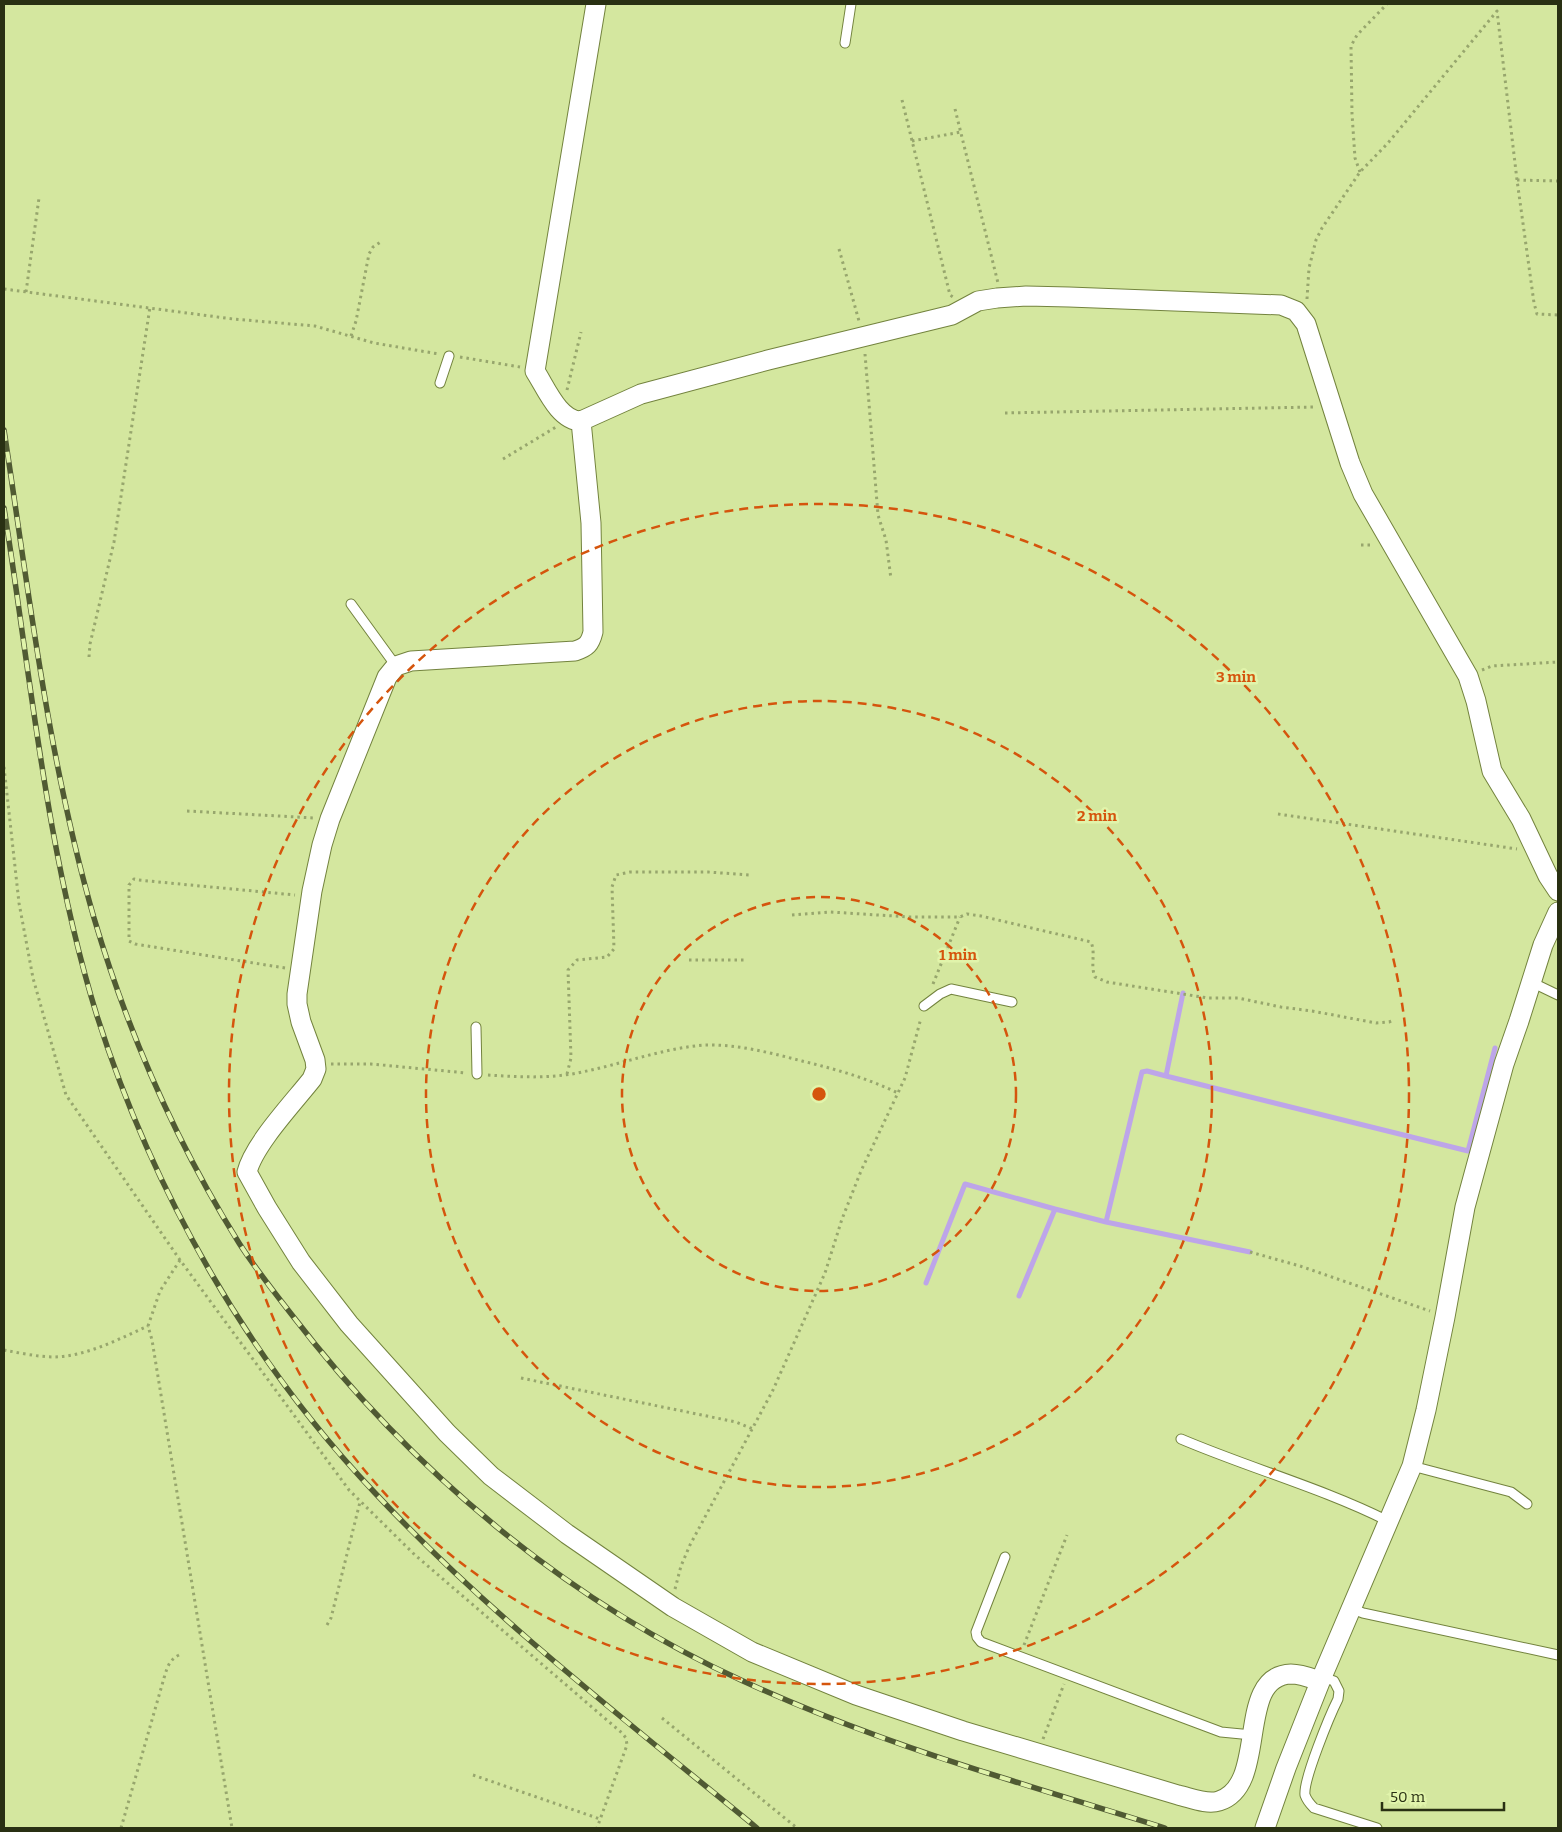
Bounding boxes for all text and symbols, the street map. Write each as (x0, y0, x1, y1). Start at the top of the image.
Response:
text: 3 min (1216, 668, 1256, 686)
text: 2 min (1077, 807, 1117, 825)
text: 1 min (939, 946, 977, 964)
centre of rings (810, 1085, 828, 1103)
scale bar (1382, 1780, 1504, 1812)
text: 50 m (1390, 1788, 1426, 1806)

